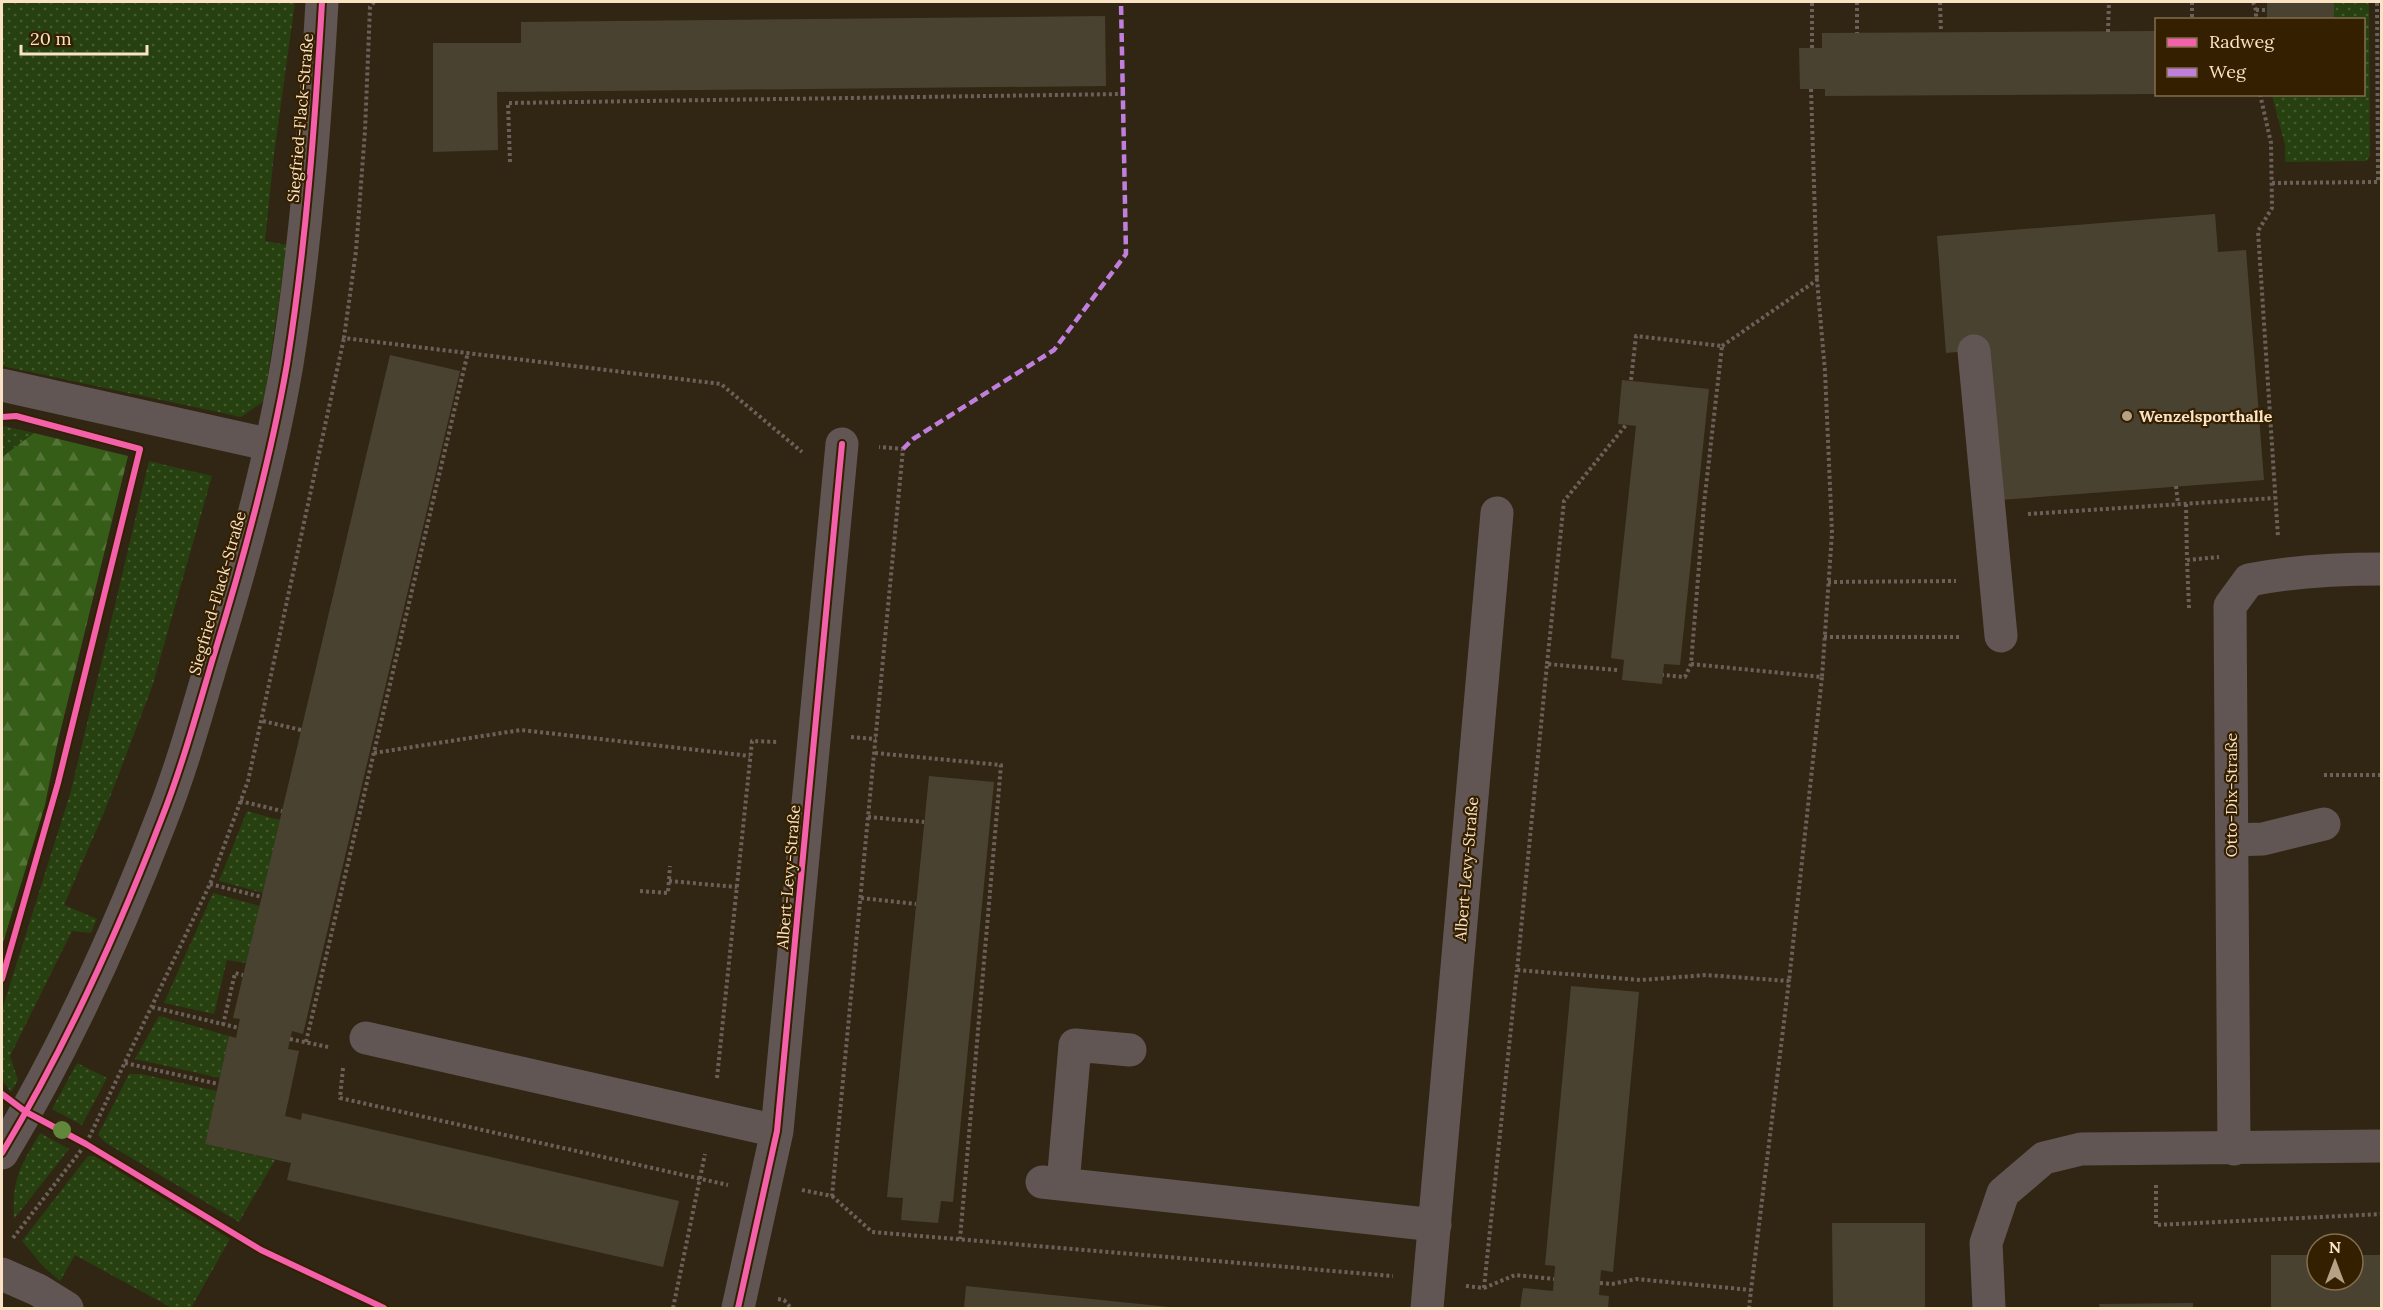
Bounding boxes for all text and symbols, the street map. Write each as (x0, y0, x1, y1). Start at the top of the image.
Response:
scale bar (21, 18, 147, 56)
legend (2155, 18, 2365, 96)
text: 20 m (30, 27, 72, 50)
text: Radweg (2209, 30, 2275, 53)
street label: Siegfried-Flack-Straße (283, 32, 317, 203)
text: Weg (2209, 60, 2247, 83)
place label: Wenzelsporthalle (2139, 406, 2273, 426)
marker: Wenzelsporthalle (2120, 409, 2134, 423)
street label: Siegfried-Flack-Straße (184, 508, 250, 677)
street label: Otto-Dix-Straße (2221, 732, 2241, 857)
street label: Albert-Levy-Straße (1450, 796, 1482, 943)
street label: Albert-Levy-Straße (772, 804, 804, 951)
north arrow (2305, 1232, 2365, 1292)
text: N (2329, 1237, 2341, 1257)

